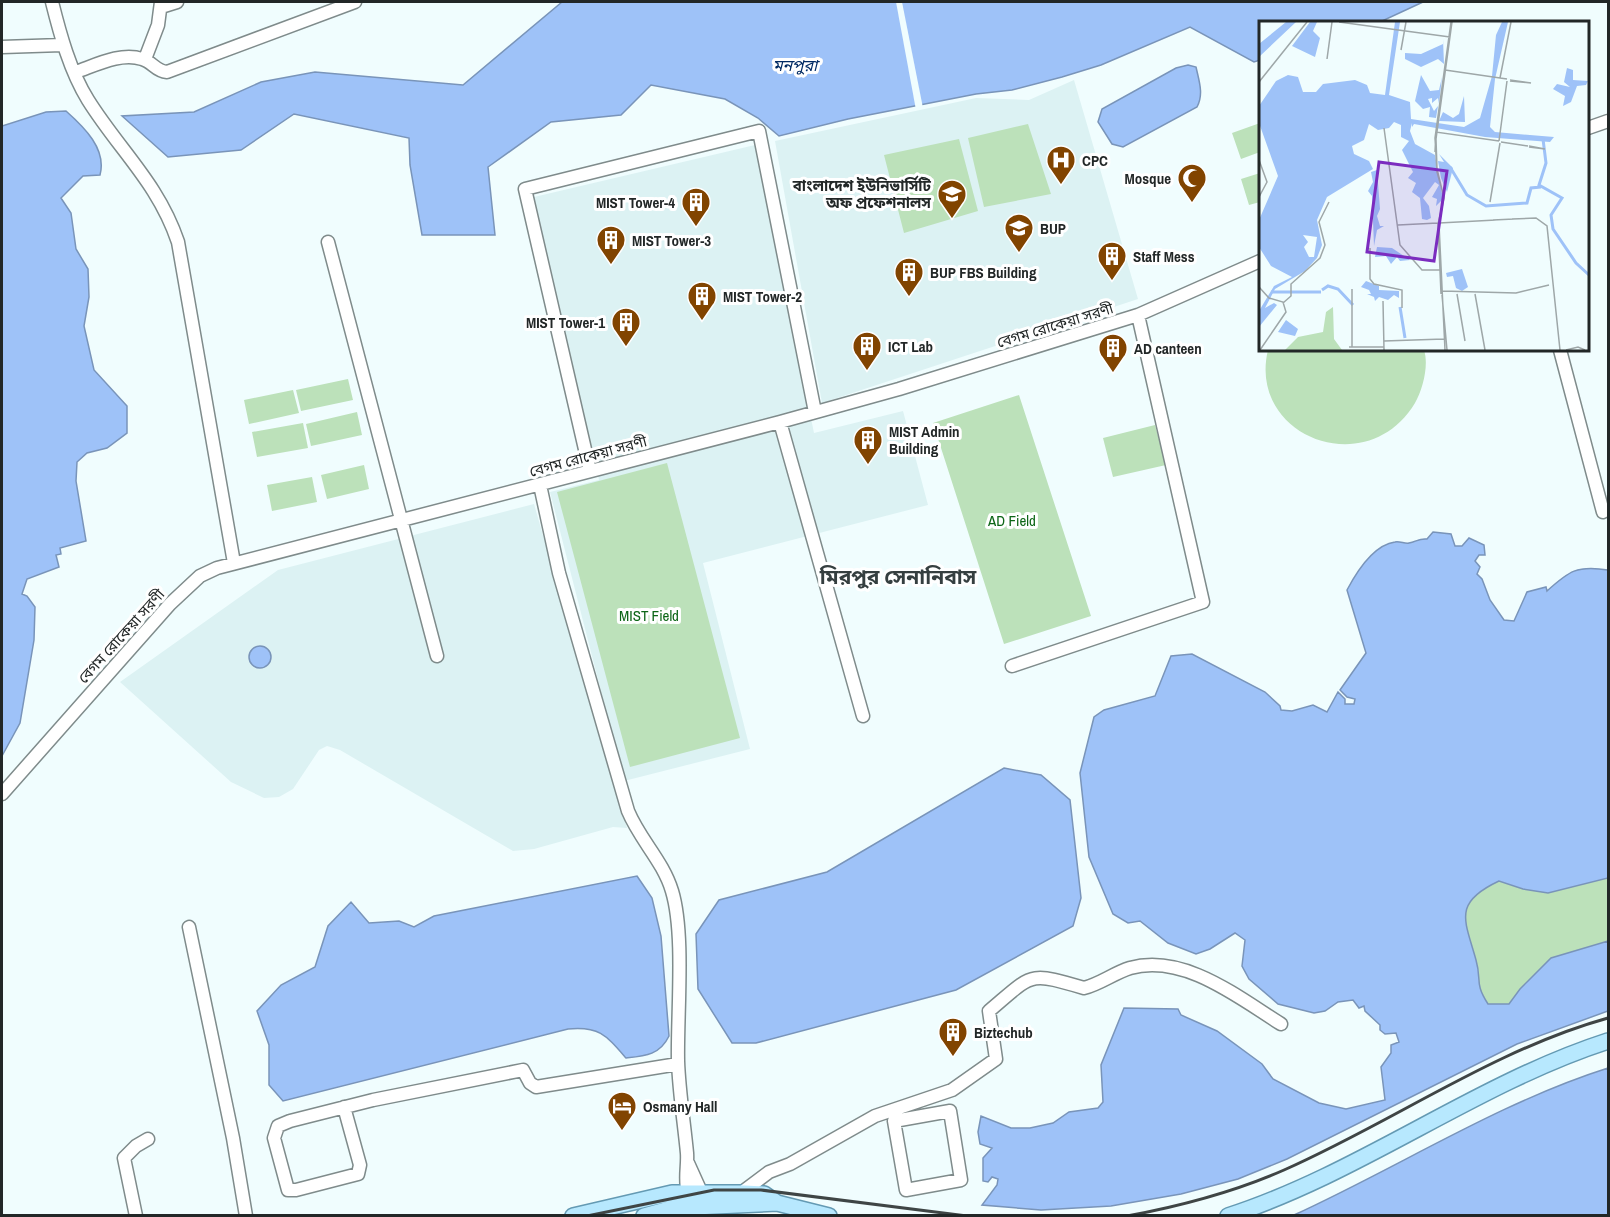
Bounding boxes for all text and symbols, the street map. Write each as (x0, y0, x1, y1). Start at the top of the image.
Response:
inset map (1259, 21, 1589, 351)
water label: মনপুরা (773, 54, 820, 76)
hospital icon: CPC (1045, 144, 1077, 186)
place label: CPC (1082, 150, 1108, 171)
mosque icon: Mosque (1176, 162, 1208, 204)
place label: Mosque (1125, 168, 1171, 189)
place label: বাংলাদেশ ইউনিভার্সিটি অফ প্রফেশনালস (792, 175, 932, 213)
school or university icon: বাংলাদেশ ইউনিভার্সিটি অফ প্রফেশনালস (936, 178, 968, 220)
building icon: MIST Tower-4 (680, 186, 712, 228)
place label: MIST Tower-4 (596, 192, 675, 213)
school or university icon: BUP (1003, 212, 1035, 254)
place label: BUP (1040, 218, 1066, 239)
building icon: MIST Tower-3 (595, 224, 627, 266)
place label: MIST Tower-3 (632, 230, 711, 251)
building icon: Staff Mess (1096, 240, 1128, 282)
place label: Staff Mess (1133, 246, 1195, 267)
building icon: BUP FBS Building (893, 256, 925, 298)
place label: BUP FBS Building (930, 262, 1037, 283)
building icon: MIST Tower-2 (686, 280, 718, 322)
place label: MIST Tower-2 (723, 286, 802, 307)
street label: বেগম রোকেয়া সরণী (994, 297, 1117, 353)
building icon: MIST Tower-1 (610, 306, 642, 348)
place label: MIST Tower-1 (526, 312, 605, 333)
building icon: ICT Lab (851, 330, 883, 372)
building icon: AD canteen (1097, 332, 1129, 374)
place label: ICT Lab (888, 336, 933, 357)
place label: AD canteen (1134, 338, 1202, 359)
place label: MIST Admin Building (889, 421, 960, 459)
building icon: MIST Admin Building (852, 424, 884, 466)
street label: বেগম রোকেয়া সরণী (527, 430, 650, 482)
park label: AD Field (987, 510, 1036, 531)
district label: মিরপুর সেনানিবাস (819, 562, 977, 591)
street label: বেগম রোকেয়া সরণী (73, 583, 170, 688)
park label: MIST Field (619, 605, 679, 626)
building icon: Biztechub (937, 1016, 969, 1058)
place label: Biztechub (974, 1022, 1033, 1043)
hotel icon: Osmany Hall (606, 1090, 638, 1132)
place label: Osmany Hall (643, 1096, 718, 1117)

